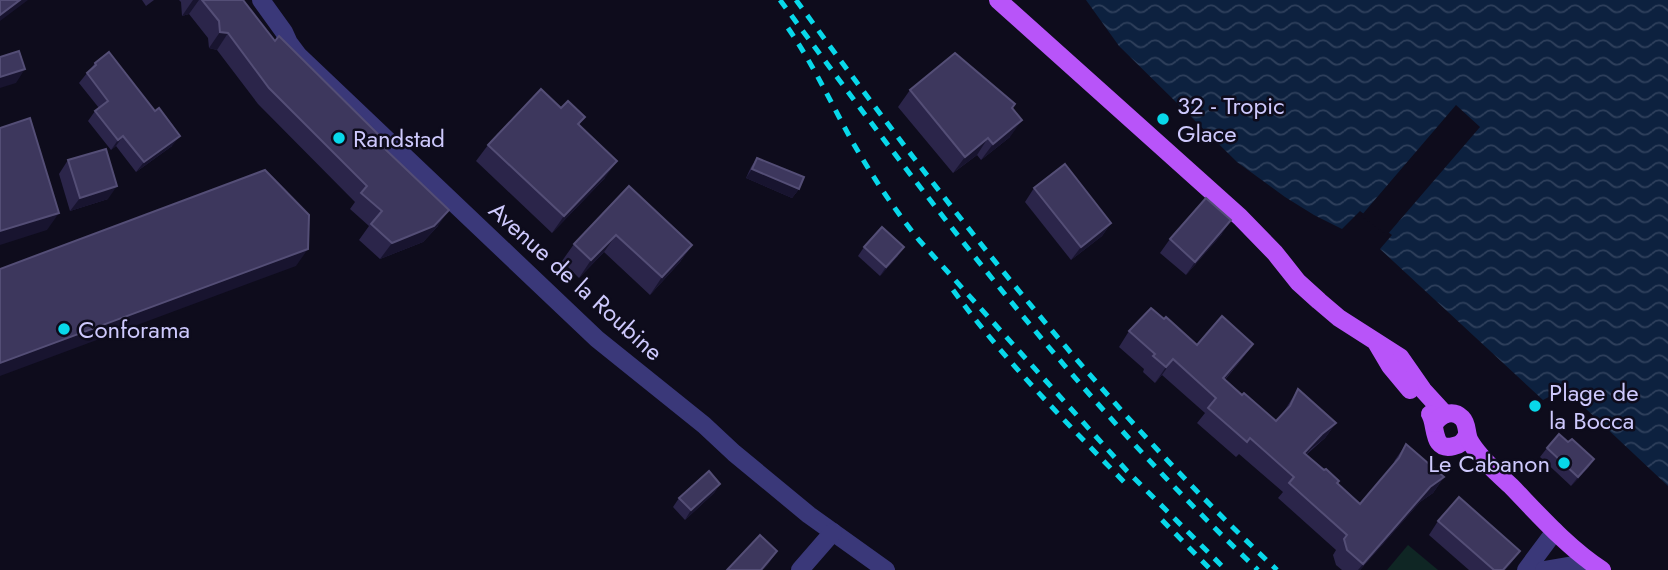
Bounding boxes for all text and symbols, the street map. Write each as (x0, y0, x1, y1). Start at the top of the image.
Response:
place label: 32 - Tropic Glace (1177, 88, 1285, 151)
marker: 32 - Tropic Glace (1155, 111, 1171, 127)
place label: Randstad (353, 121, 445, 156)
marker: Randstad (331, 130, 347, 146)
street label: Avenue de la Roubine (481, 193, 671, 369)
place label: Conforama (78, 312, 190, 347)
marker: Conforama (56, 321, 72, 337)
place label: Plage de la Bocca (1549, 375, 1639, 438)
marker: Plage de la Bocca (1527, 398, 1543, 414)
place label: Le Cabanon (1428, 446, 1550, 481)
marker: Le Cabanon (1556, 455, 1572, 471)

